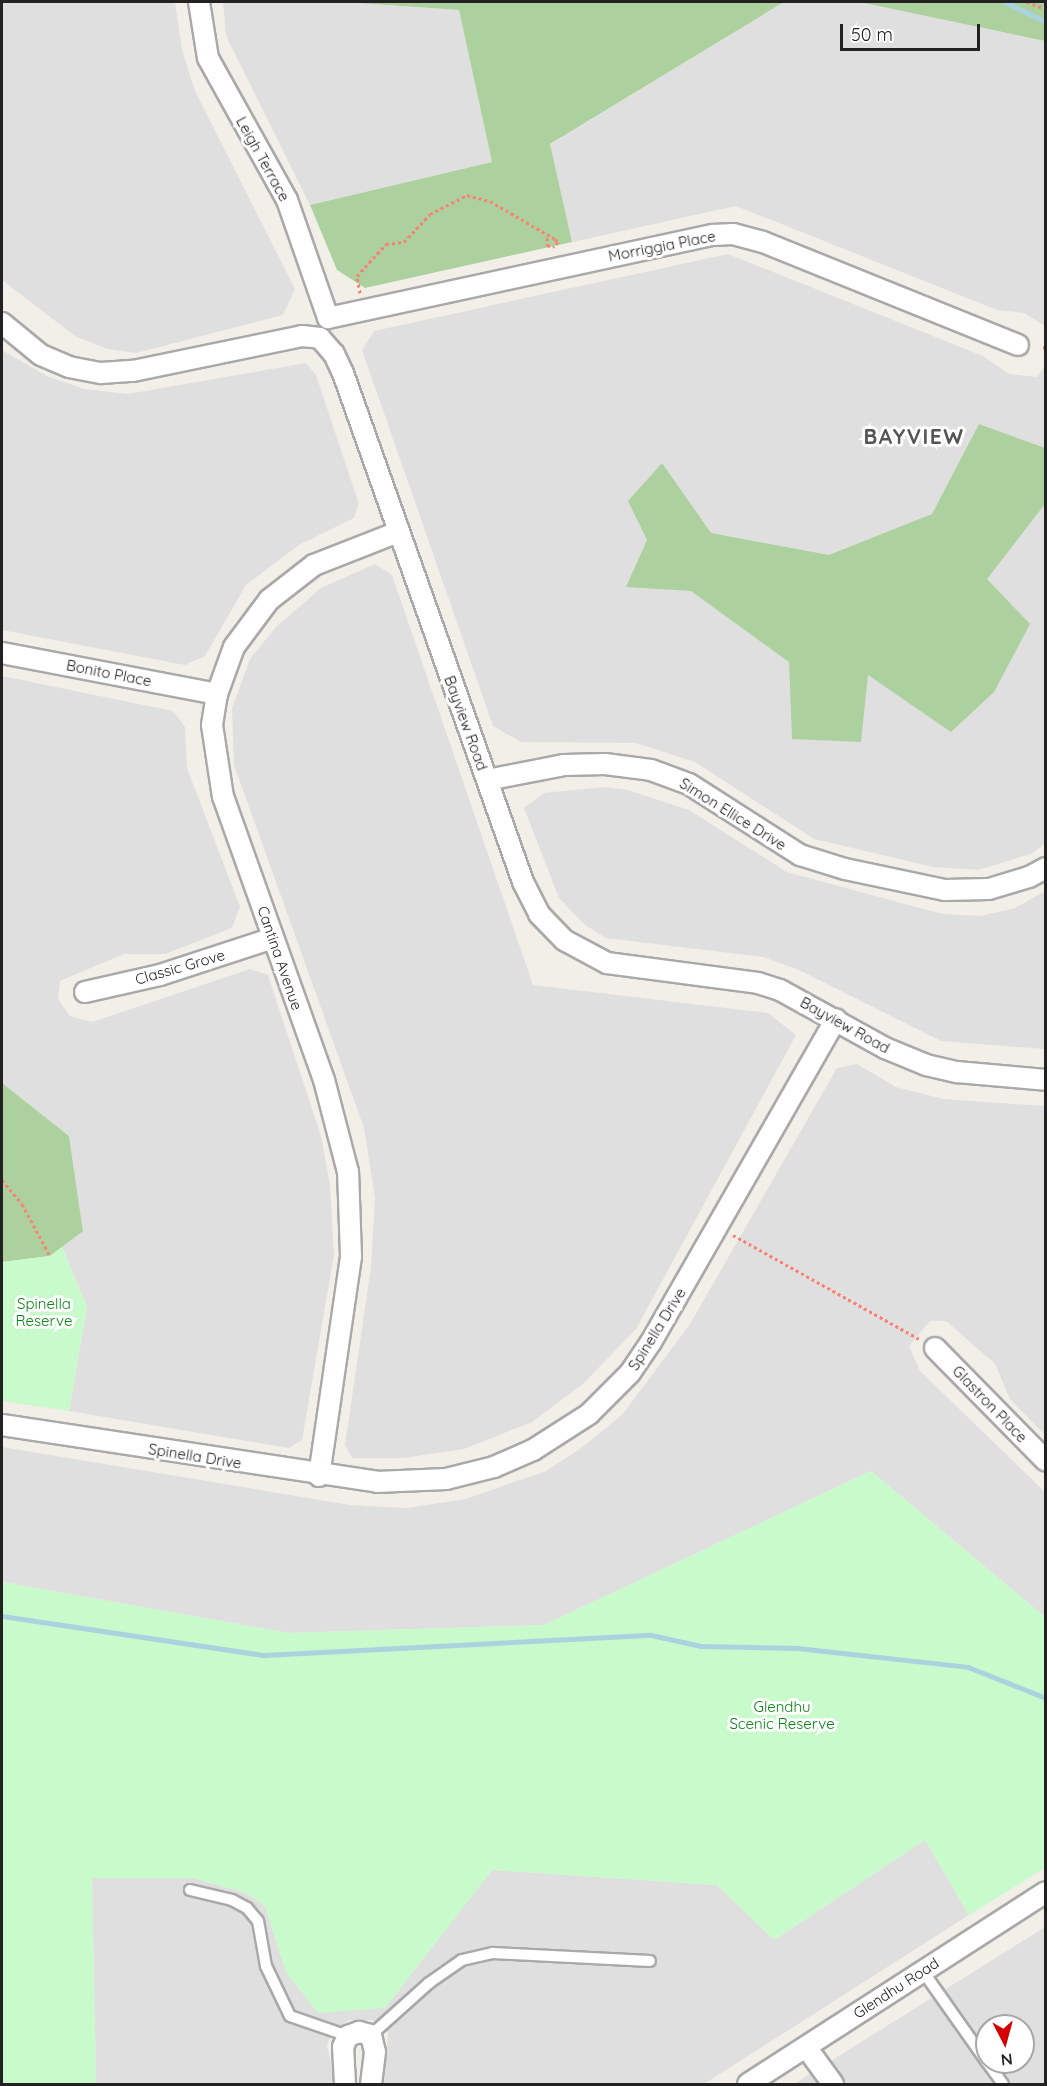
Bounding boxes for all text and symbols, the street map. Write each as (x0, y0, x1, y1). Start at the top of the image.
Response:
scale bar (843, 12, 982, 50)
text: 50 m (851, 23, 893, 46)
street label: Leigh Terrace (232, 113, 294, 205)
street label: Morriggia Place (607, 227, 717, 265)
district label: BAYVIEW (863, 423, 965, 449)
street label: Bonito Place (65, 656, 153, 690)
street label: Bayview Road (441, 673, 491, 773)
street label: Simon Ellice Drive (676, 774, 790, 854)
street label: Cantina Avenue (254, 904, 306, 1012)
street label: Classic Grove (133, 946, 227, 988)
street label: Bayview Road (797, 993, 893, 1057)
street label: Spinella Drive (624, 1284, 690, 1374)
park label: Spinella Reserve (16, 1294, 72, 1329)
street label: Glastron Place (949, 1362, 1031, 1446)
street label: Spinella Drive (147, 1440, 243, 1472)
park label: Glendhu Scenic Reserve (729, 1697, 835, 1732)
street label: Glendhu Road (850, 1954, 942, 2022)
north arrow (975, 2014, 1035, 2074)
text: N (1000, 2049, 1014, 2070)

